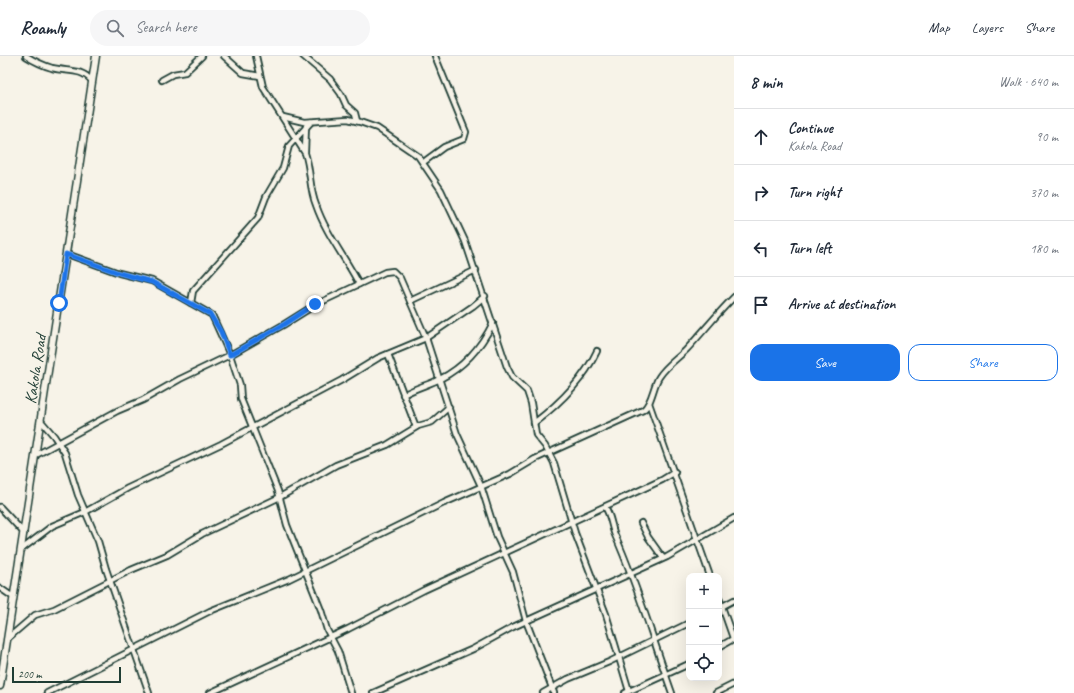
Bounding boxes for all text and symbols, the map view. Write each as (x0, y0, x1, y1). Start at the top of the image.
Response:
search box (90, 10, 370, 46)
text: Roamly (20, 16, 66, 40)
icon: search (104, 17, 126, 39)
text: Search here (136, 18, 197, 37)
text: Map (928, 19, 950, 36)
text: Layers (972, 19, 1003, 36)
text: Share (1025, 19, 1054, 36)
text: 8 min (750, 72, 783, 93)
text: Walk · 640 m (999, 74, 1058, 90)
text: Continue (788, 119, 833, 138)
icon: ahead (750, 126, 772, 148)
text: 90 m (1036, 129, 1058, 145)
text: Kakola Road (788, 138, 841, 154)
icon: right (750, 182, 772, 204)
text: Turn right (788, 183, 841, 202)
text: 370 m (1030, 185, 1058, 201)
icon: left (750, 238, 772, 260)
text: Turn left (788, 239, 831, 258)
text: 180 m (1030, 241, 1058, 257)
route start (50, 294, 68, 312)
icon: arrive (750, 294, 772, 316)
route end (306, 295, 324, 313)
text: Arrive at destination (788, 295, 895, 314)
street label: Kakola Road (20, 331, 52, 405)
button: Save (750, 344, 900, 381)
button: Share (908, 344, 1058, 381)
map controls (686, 573, 722, 681)
button: + (686, 573, 722, 609)
button: − (686, 609, 722, 645)
button: locate (686, 645, 722, 681)
scale bar (12, 665, 121, 684)
text: 200 m (18, 667, 42, 681)

